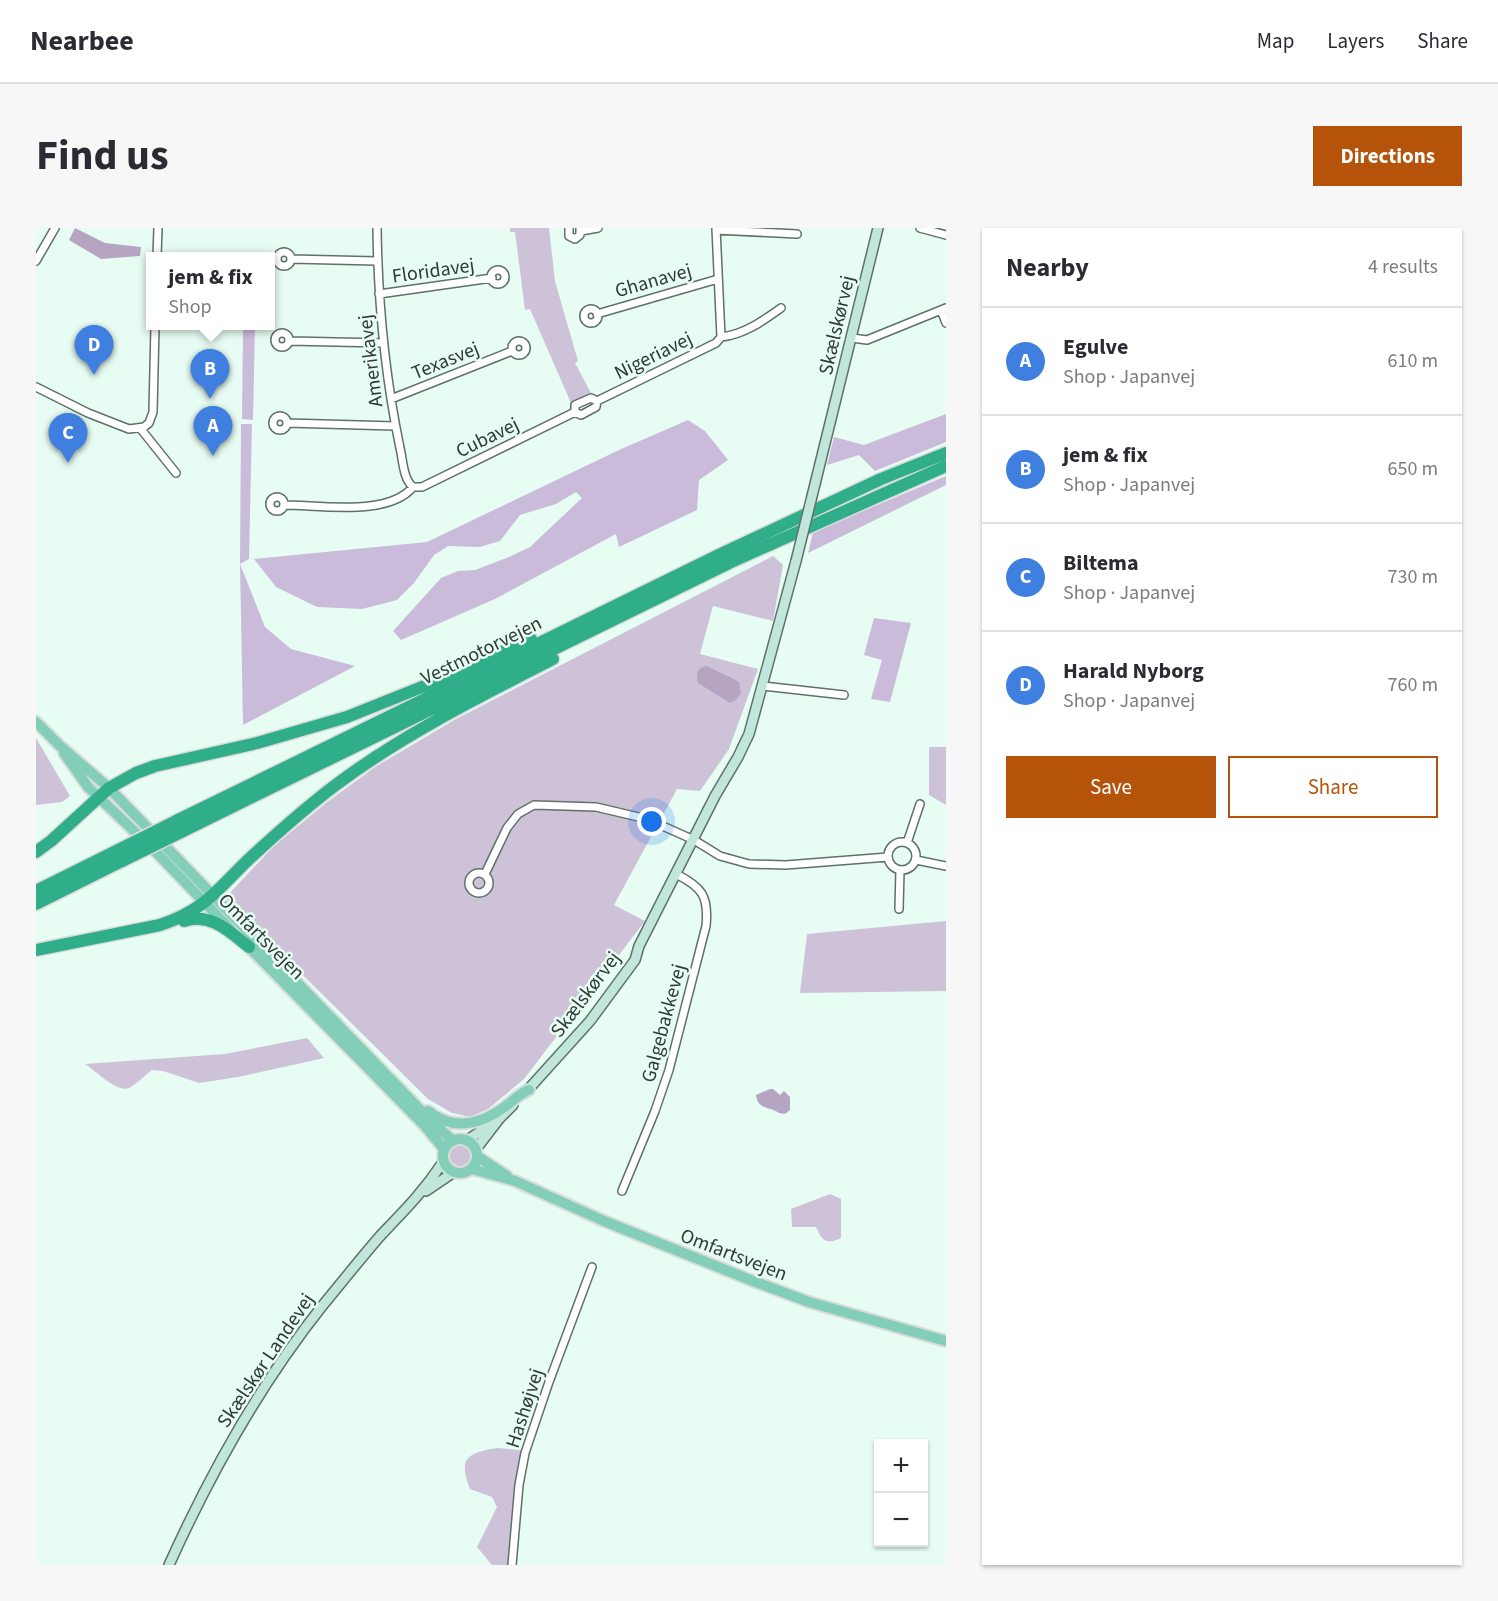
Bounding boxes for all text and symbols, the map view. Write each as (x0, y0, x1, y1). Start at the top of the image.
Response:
text: Nearbee (30, 21, 134, 61)
text: Map (1257, 26, 1294, 56)
text: Layers (1327, 26, 1384, 56)
text: Share (1417, 26, 1468, 56)
text: Find us (36, 126, 169, 186)
button: Directions (1313, 126, 1462, 186)
text: Nearby (1006, 249, 1089, 286)
street label: Floridavej (390, 251, 476, 291)
popup (146, 252, 275, 330)
text: 4 results (1368, 253, 1438, 281)
street label: Ghanavej (612, 257, 695, 305)
text: jem & fix (168, 261, 253, 293)
street label: Skælskørvej (812, 273, 862, 378)
text: Shop (168, 293, 212, 321)
street label: Amerikavej (351, 313, 391, 409)
street label: Nigeriavej (610, 325, 697, 387)
pin: D (74, 326, 114, 375)
text: Egulve (1063, 331, 1128, 363)
street label: Texasvej (407, 335, 483, 387)
text: A (1020, 347, 1031, 375)
text: 610 m (1388, 347, 1438, 375)
pin: B (190, 350, 230, 399)
text: Shop · Japanvej (1063, 363, 1195, 391)
pin: A (194, 406, 232, 456)
street label: Cubavej (451, 411, 524, 465)
pin: C (48, 414, 87, 463)
text: jem & fix (1063, 439, 1148, 471)
text: B (1019, 455, 1032, 483)
text: 650 m (1388, 455, 1438, 483)
text: Shop · Japanvej (1063, 471, 1195, 499)
text: Biltema (1063, 547, 1139, 579)
text: C (1020, 563, 1031, 591)
text: 730 m (1388, 563, 1438, 591)
text: Shop · Japanvej (1063, 579, 1195, 607)
street label: Vestmotorvejen (416, 609, 547, 692)
text: Harald Nyborg (1063, 655, 1204, 687)
text: D (1019, 671, 1032, 699)
text: 760 m (1388, 671, 1438, 699)
text: Shop · Japanvej (1063, 687, 1195, 715)
button: Save (1006, 756, 1216, 818)
button: Share (1228, 756, 1438, 818)
your location (637, 807, 666, 836)
street label: Omfartsvejen (212, 887, 311, 986)
street label: Skælskørvej (544, 946, 627, 1044)
street label: Galgebakkevej (635, 961, 693, 1086)
street label: Omfartsvejen (676, 1222, 791, 1288)
street label: Skælskør Landevej (210, 1288, 321, 1433)
street label: Hashøjvej (499, 1365, 551, 1452)
map controls (874, 1439, 928, 1547)
button: + (874, 1439, 928, 1493)
button: − (874, 1493, 928, 1547)

